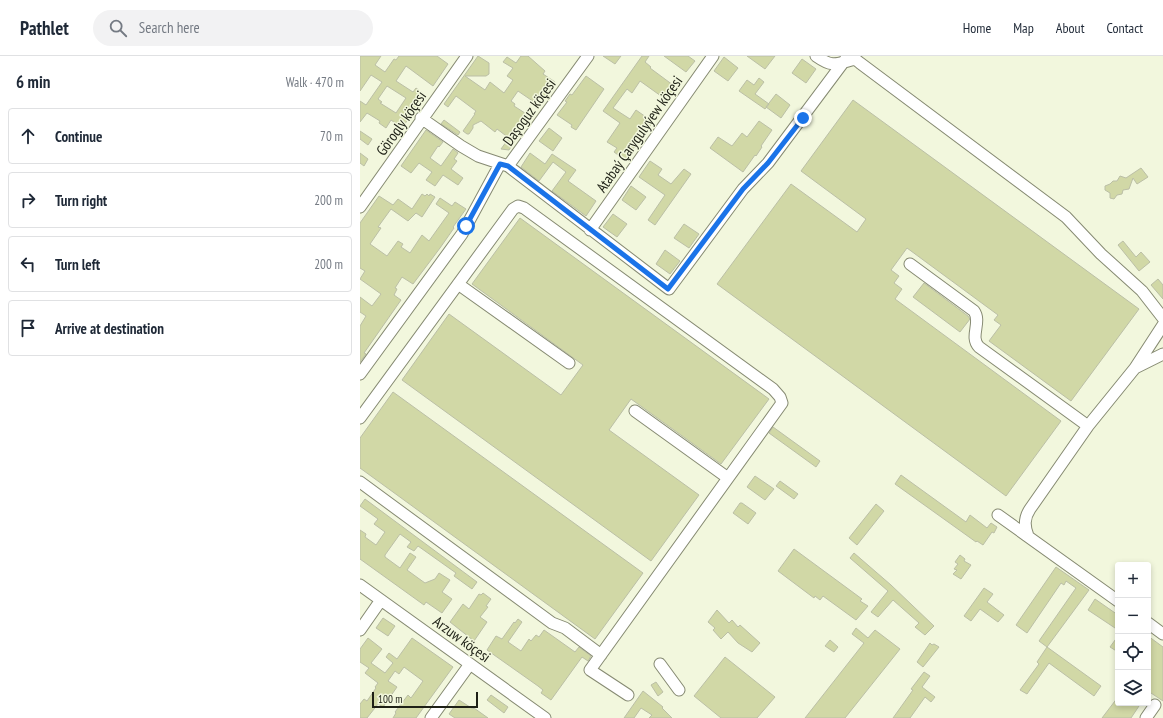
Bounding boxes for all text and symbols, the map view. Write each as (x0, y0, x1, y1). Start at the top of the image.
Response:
search box (93, 10, 373, 46)
text: Pathlet (20, 16, 69, 40)
icon: search (107, 17, 129, 39)
text: Search here (139, 18, 200, 37)
text: Home (963, 19, 991, 37)
text: Map (1013, 19, 1034, 37)
text: About (1056, 19, 1085, 37)
text: Contact (1107, 19, 1143, 37)
text: 6 min (16, 71, 50, 93)
street label: Atabaý Çarygulyýew köçesi (592, 72, 686, 196)
text: Walk · 470 m (286, 74, 344, 91)
street label: Daşoguz köçesi (498, 75, 560, 149)
street label: Görogly köçesi (372, 87, 430, 159)
route end (794, 109, 812, 127)
icon: ahead (17, 125, 39, 147)
text: Continue (55, 127, 102, 146)
text: 70 m (320, 128, 343, 145)
icon: right (17, 189, 39, 211)
text: Turn right (55, 191, 107, 210)
text: 200 m (314, 192, 343, 209)
route start (457, 217, 475, 235)
icon: left (17, 253, 39, 275)
text: Turn left (55, 255, 100, 274)
text: 200 m (314, 256, 343, 273)
icon: arrive (17, 317, 39, 339)
text: Arrive at destination (55, 319, 164, 338)
map controls (1115, 562, 1151, 706)
button: + (1115, 562, 1151, 598)
button: − (1115, 598, 1151, 634)
street label: Arzuw köçesi (429, 612, 495, 666)
button: locate (1115, 634, 1151, 670)
button: layers (1115, 670, 1151, 706)
scale bar (372, 690, 478, 709)
text: 100 m (378, 692, 402, 706)

